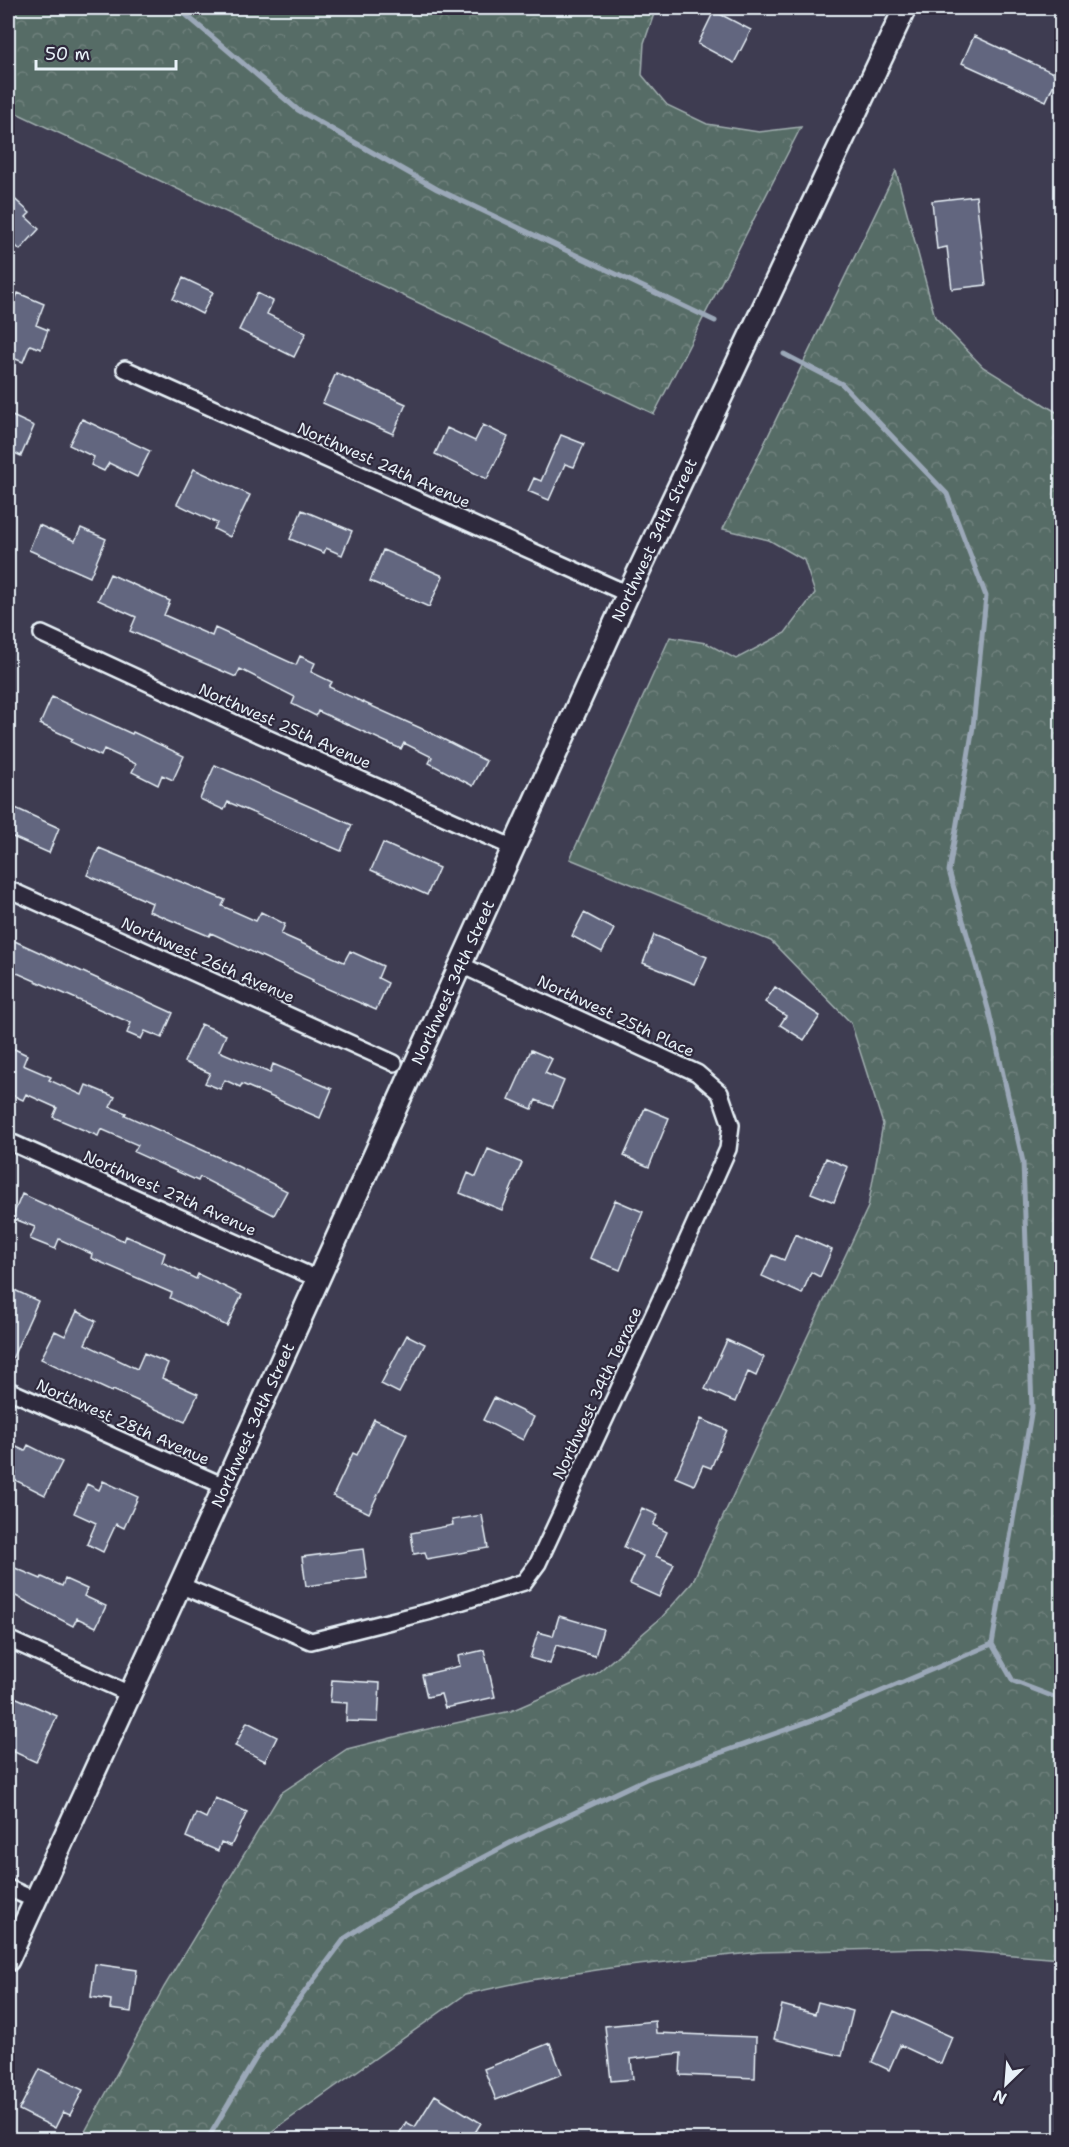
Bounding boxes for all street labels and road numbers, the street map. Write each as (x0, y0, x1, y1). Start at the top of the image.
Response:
street label: Northwest 24th Avenue (294, 417, 474, 513)
street label: Northwest 34th Street (606, 455, 701, 625)
street label: Northwest 25th Avenue (195, 678, 375, 774)
street label: Northwest 34th Street (406, 897, 499, 1068)
street label: Northwest 26th Avenue (118, 912, 298, 1008)
street label: Northwest 25th Place (534, 970, 698, 1062)
street label: Northwest 27th Avenue (80, 1145, 260, 1241)
street label: Northwest 34th Terrace (548, 1303, 646, 1483)
street label: Northwest 34th Street (206, 1339, 299, 1511)
street label: Northwest 28th Avenue (33, 1374, 213, 1470)

